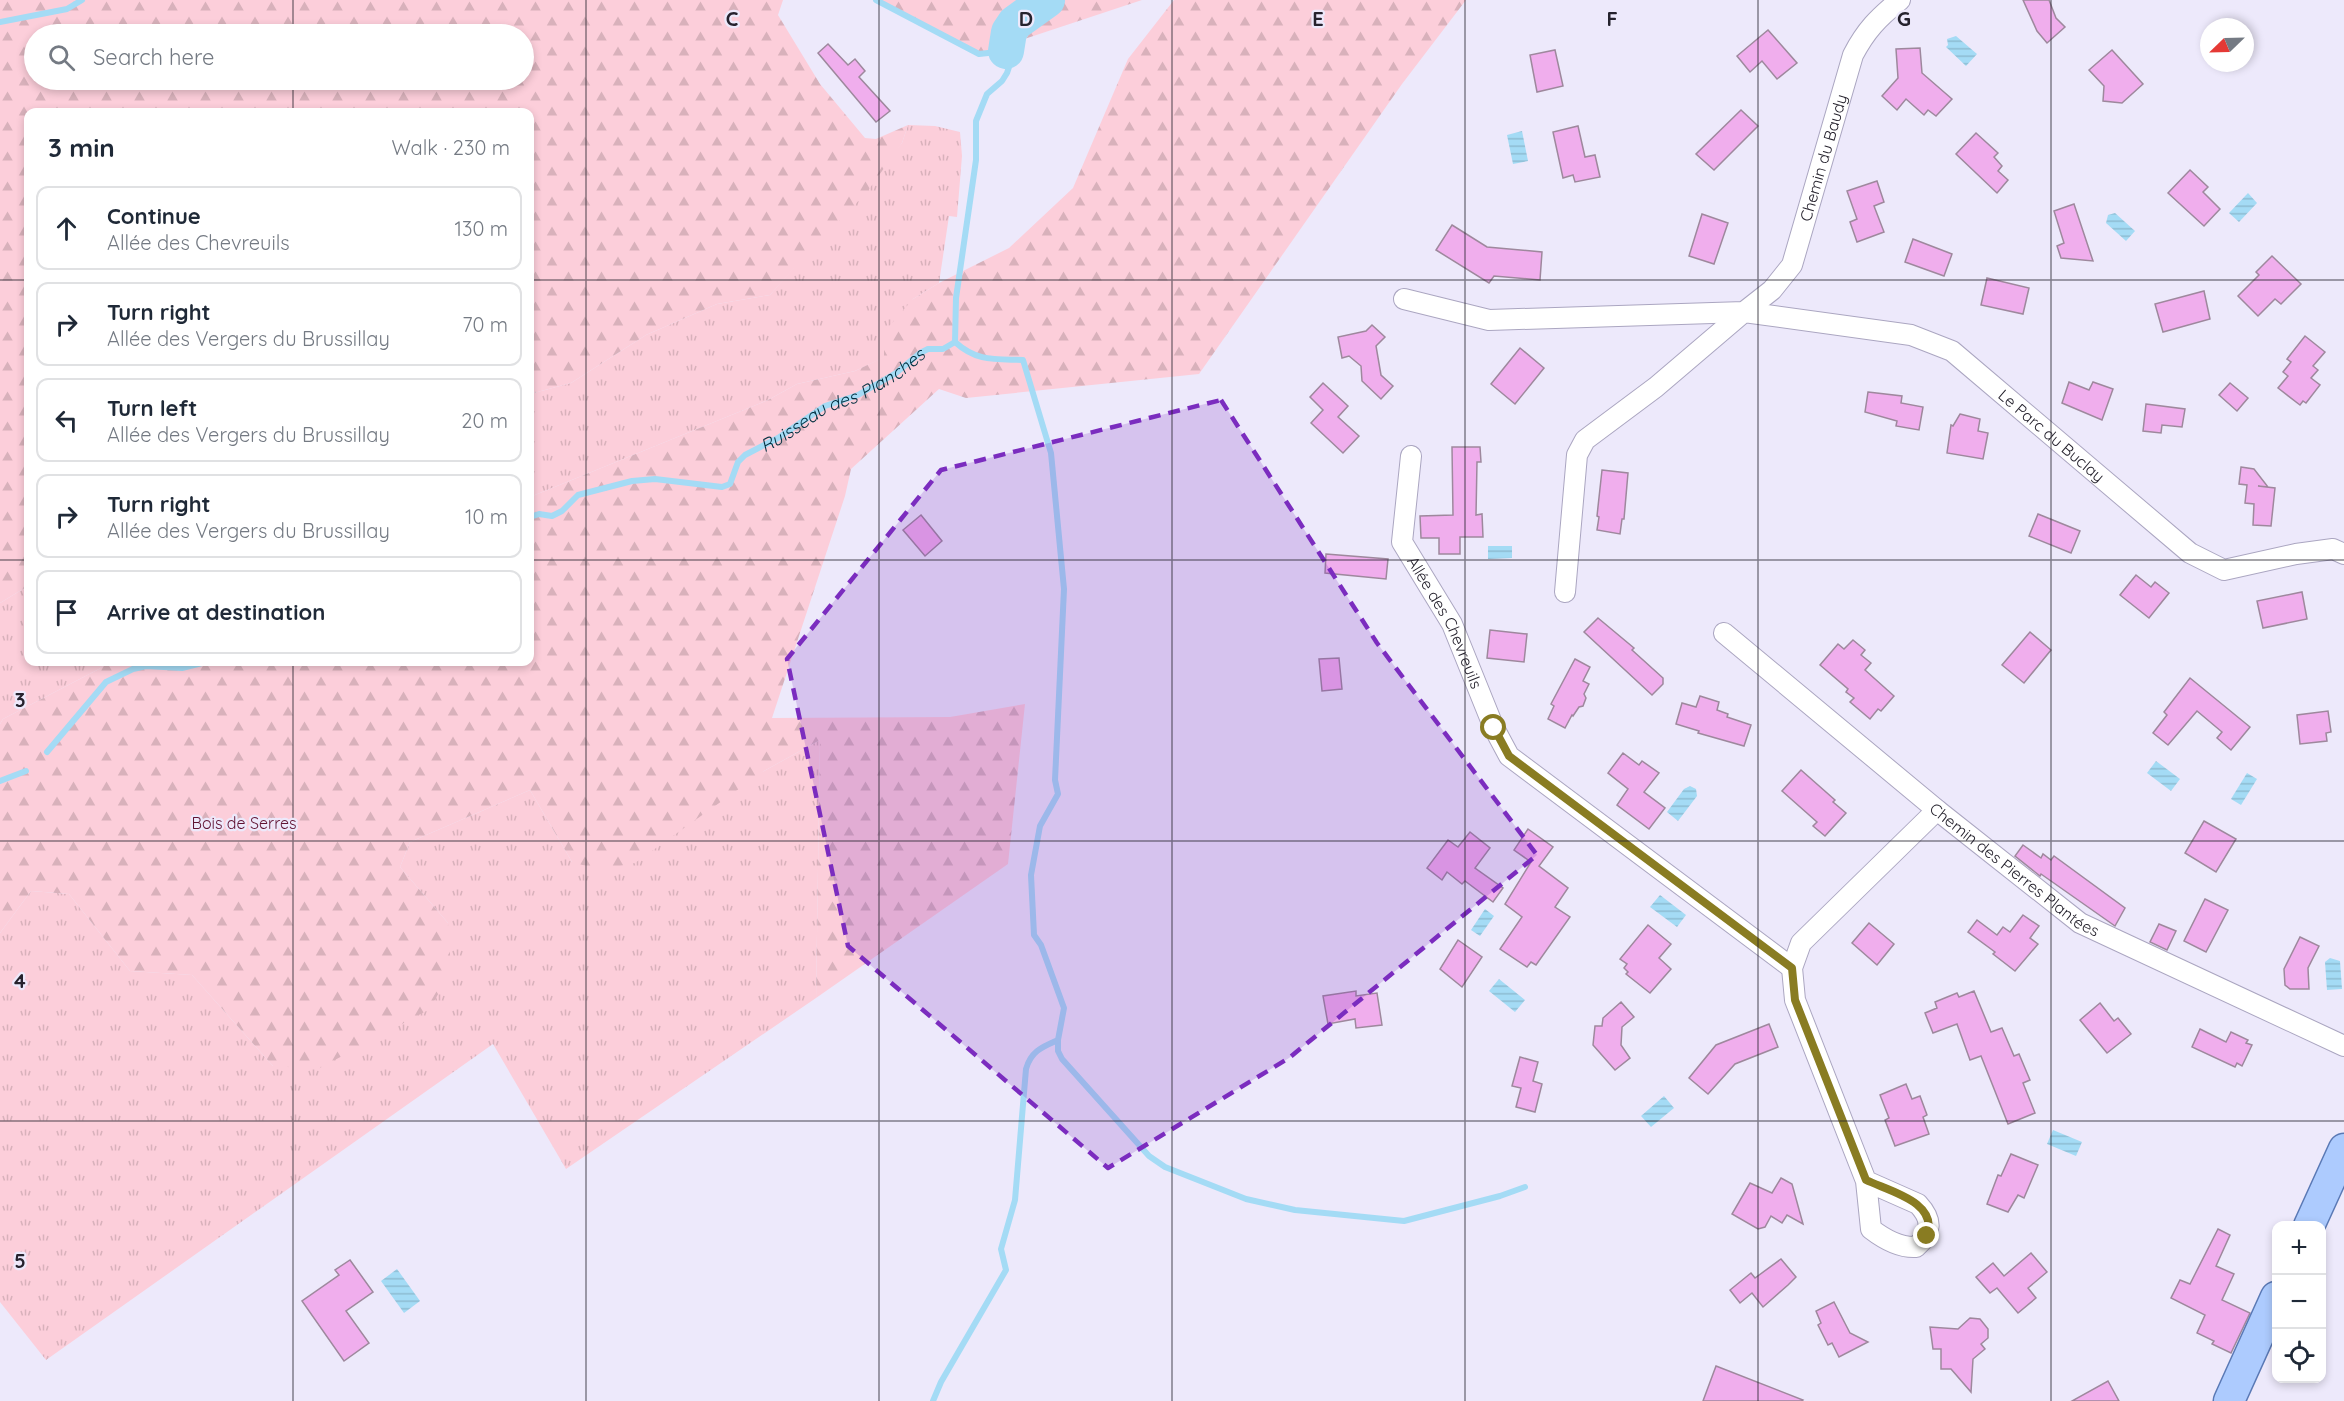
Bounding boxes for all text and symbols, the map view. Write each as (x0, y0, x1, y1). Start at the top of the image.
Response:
text: C (726, 6, 739, 31)
text: D (1019, 6, 1033, 31)
text: E (1312, 6, 1324, 31)
text: F (1606, 6, 1618, 31)
text: G (1897, 6, 1911, 31)
north arrow (2200, 18, 2254, 72)
search box (24, 24, 534, 90)
icon: search (45, 41, 78, 74)
text: Search here (93, 43, 214, 71)
street label: Chemin du Baudy (1795, 92, 1851, 224)
text: 3 min (48, 131, 115, 164)
text: Walk · 230 m (391, 135, 510, 160)
text: Continue (107, 202, 201, 230)
icon: ahead (50, 212, 83, 245)
text: 130 m (455, 216, 508, 241)
text: Allée des Chevreuils (107, 230, 290, 255)
text: Turn right (107, 298, 211, 326)
icon: right (50, 308, 83, 341)
text: 70 m (462, 312, 508, 337)
text: Allée des Vergers du Brussillay (107, 326, 390, 351)
water label: Ruisseau des Planches (756, 342, 930, 457)
street label: Le Parc du Buclay (1994, 385, 2109, 486)
text: Turn left (107, 394, 197, 422)
icon: left (50, 404, 83, 437)
text: 20 m (461, 408, 508, 433)
text: Allée des Vergers du Brussillay (107, 422, 390, 447)
text: Turn right (107, 490, 211, 518)
icon: right (50, 500, 83, 533)
text: 10 m (465, 504, 508, 529)
text: Allée des Vergers du Brussillay (107, 518, 390, 543)
street label: Allée des Chevreuils (1403, 552, 1487, 691)
icon: arrive (50, 596, 83, 629)
text: Arrive at destination (107, 598, 325, 626)
text: 3 (15, 687, 25, 712)
route start (1480, 714, 1506, 740)
street label: Chemin des Pierres Plantées (1926, 798, 2103, 941)
park label: Bois de Serres (191, 813, 297, 833)
text: 4 (14, 968, 26, 993)
map controls (2272, 1221, 2326, 1383)
button: + (2272, 1221, 2326, 1275)
route end (1913, 1222, 1939, 1248)
text: 5 (14, 1248, 26, 1273)
button: − (2272, 1275, 2326, 1329)
button: locate (2272, 1329, 2326, 1383)

